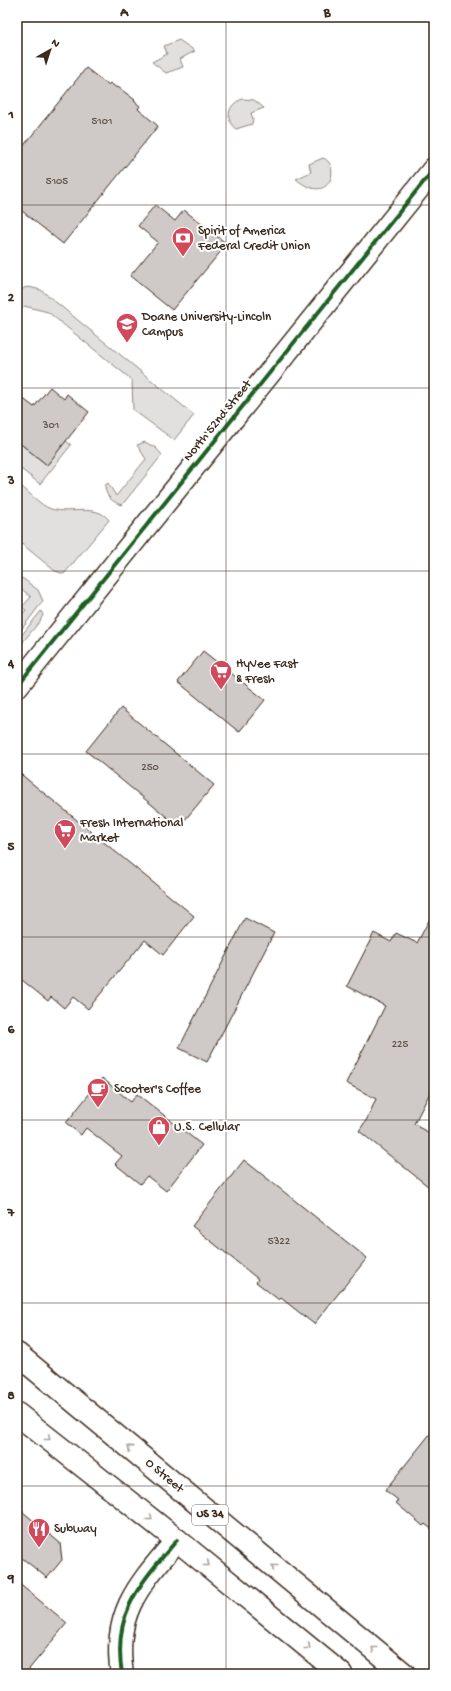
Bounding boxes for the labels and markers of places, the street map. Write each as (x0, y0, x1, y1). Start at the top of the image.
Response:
place label: Spirit of America Federal Credit Union (197, 224, 311, 254)
bank icon: Spirit of America Federal Credit Union (170, 225, 196, 258)
place label: Doane University-Lincoln Campus (141, 310, 272, 340)
school or university icon: Doane University-Lincoln Campus (114, 311, 140, 344)
place label: HyVee Fast & Fresh (236, 657, 299, 687)
supermarket icon: HyVee Fast & Fresh (208, 658, 234, 691)
place label: Fresh International Market (79, 816, 183, 846)
supermarket icon: Fresh International Market (52, 817, 78, 850)
cafe icon: Scooter's Coffee (85, 1076, 111, 1109)
place label: Scooter's Coffee (114, 1082, 201, 1097)
shop icon: U.S. Cellular (146, 1114, 172, 1147)
place label: U.S. Cellular (174, 1120, 240, 1135)
restaurant icon: Subway (26, 1516, 52, 1549)
place label: Subway (54, 1522, 97, 1537)

